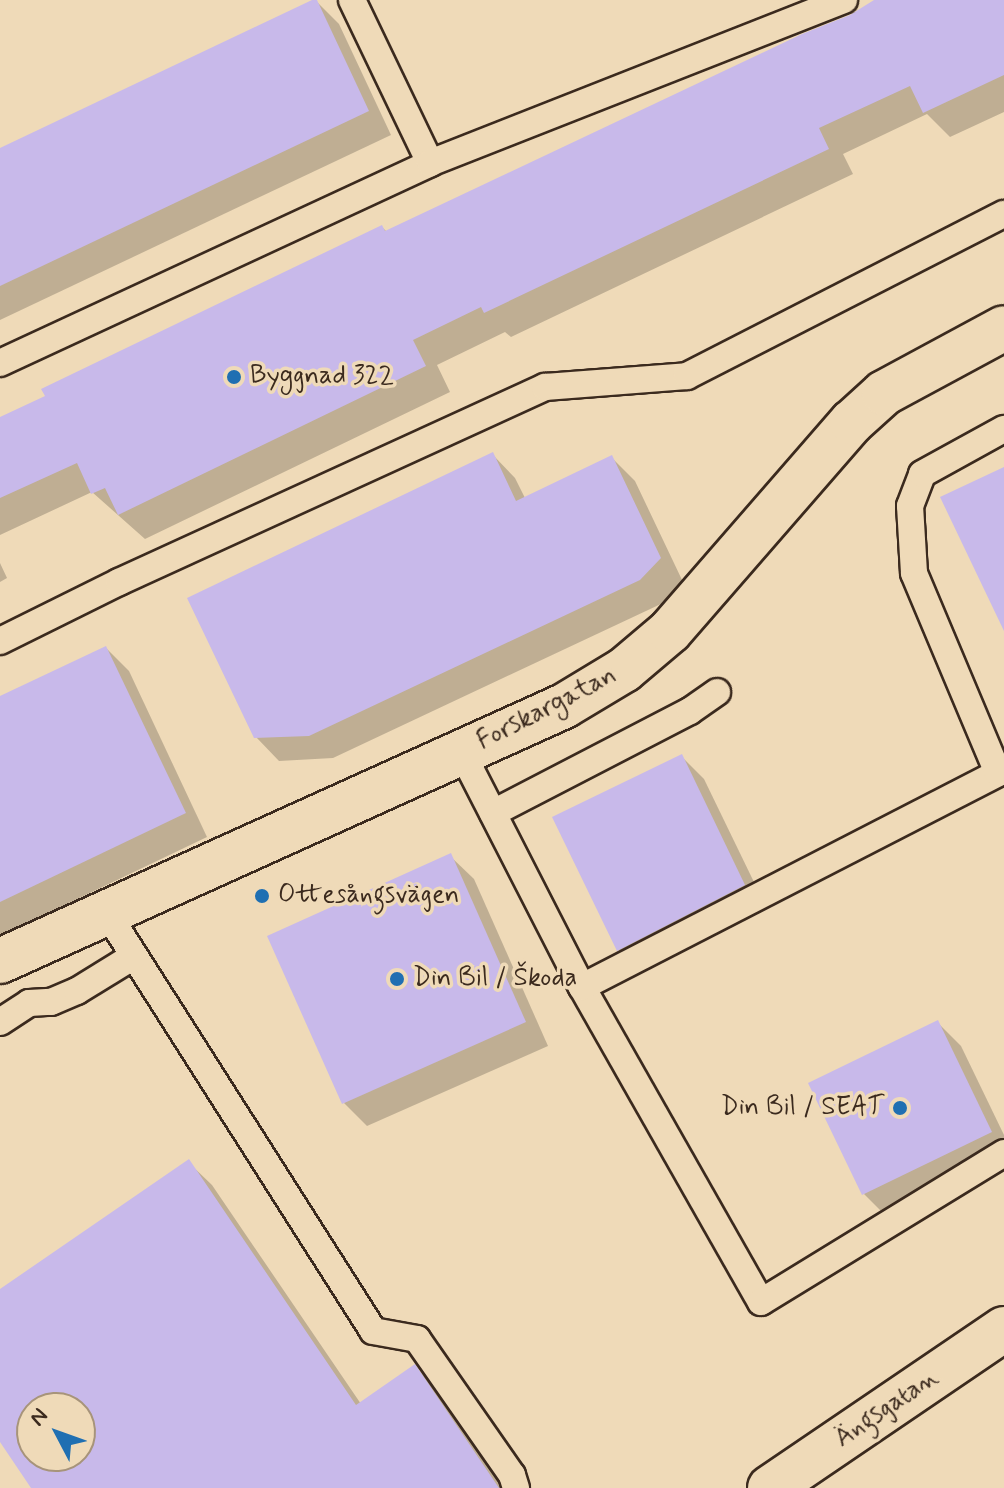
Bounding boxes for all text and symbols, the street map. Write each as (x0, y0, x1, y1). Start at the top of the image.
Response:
place label: Byggnad 322 (250, 361, 394, 393)
marker: Byggnad 322 (225, 368, 243, 386)
street label: Forskargatan (472, 660, 622, 758)
place label: Ottesångsvägen (278, 880, 459, 912)
marker: Ottesångsvägen (253, 887, 271, 905)
place label: Din Bil / Škoda (413, 963, 576, 995)
marker: Din Bil / Škoda (388, 970, 406, 988)
place label: Din Bil / SEAT (722, 1092, 884, 1124)
marker: Din Bil / SEAT (891, 1099, 909, 1117)
street label: Ängsgatan (829, 1363, 945, 1455)
north arrow (16, 1392, 96, 1472)
text: N (24, 1403, 55, 1432)

